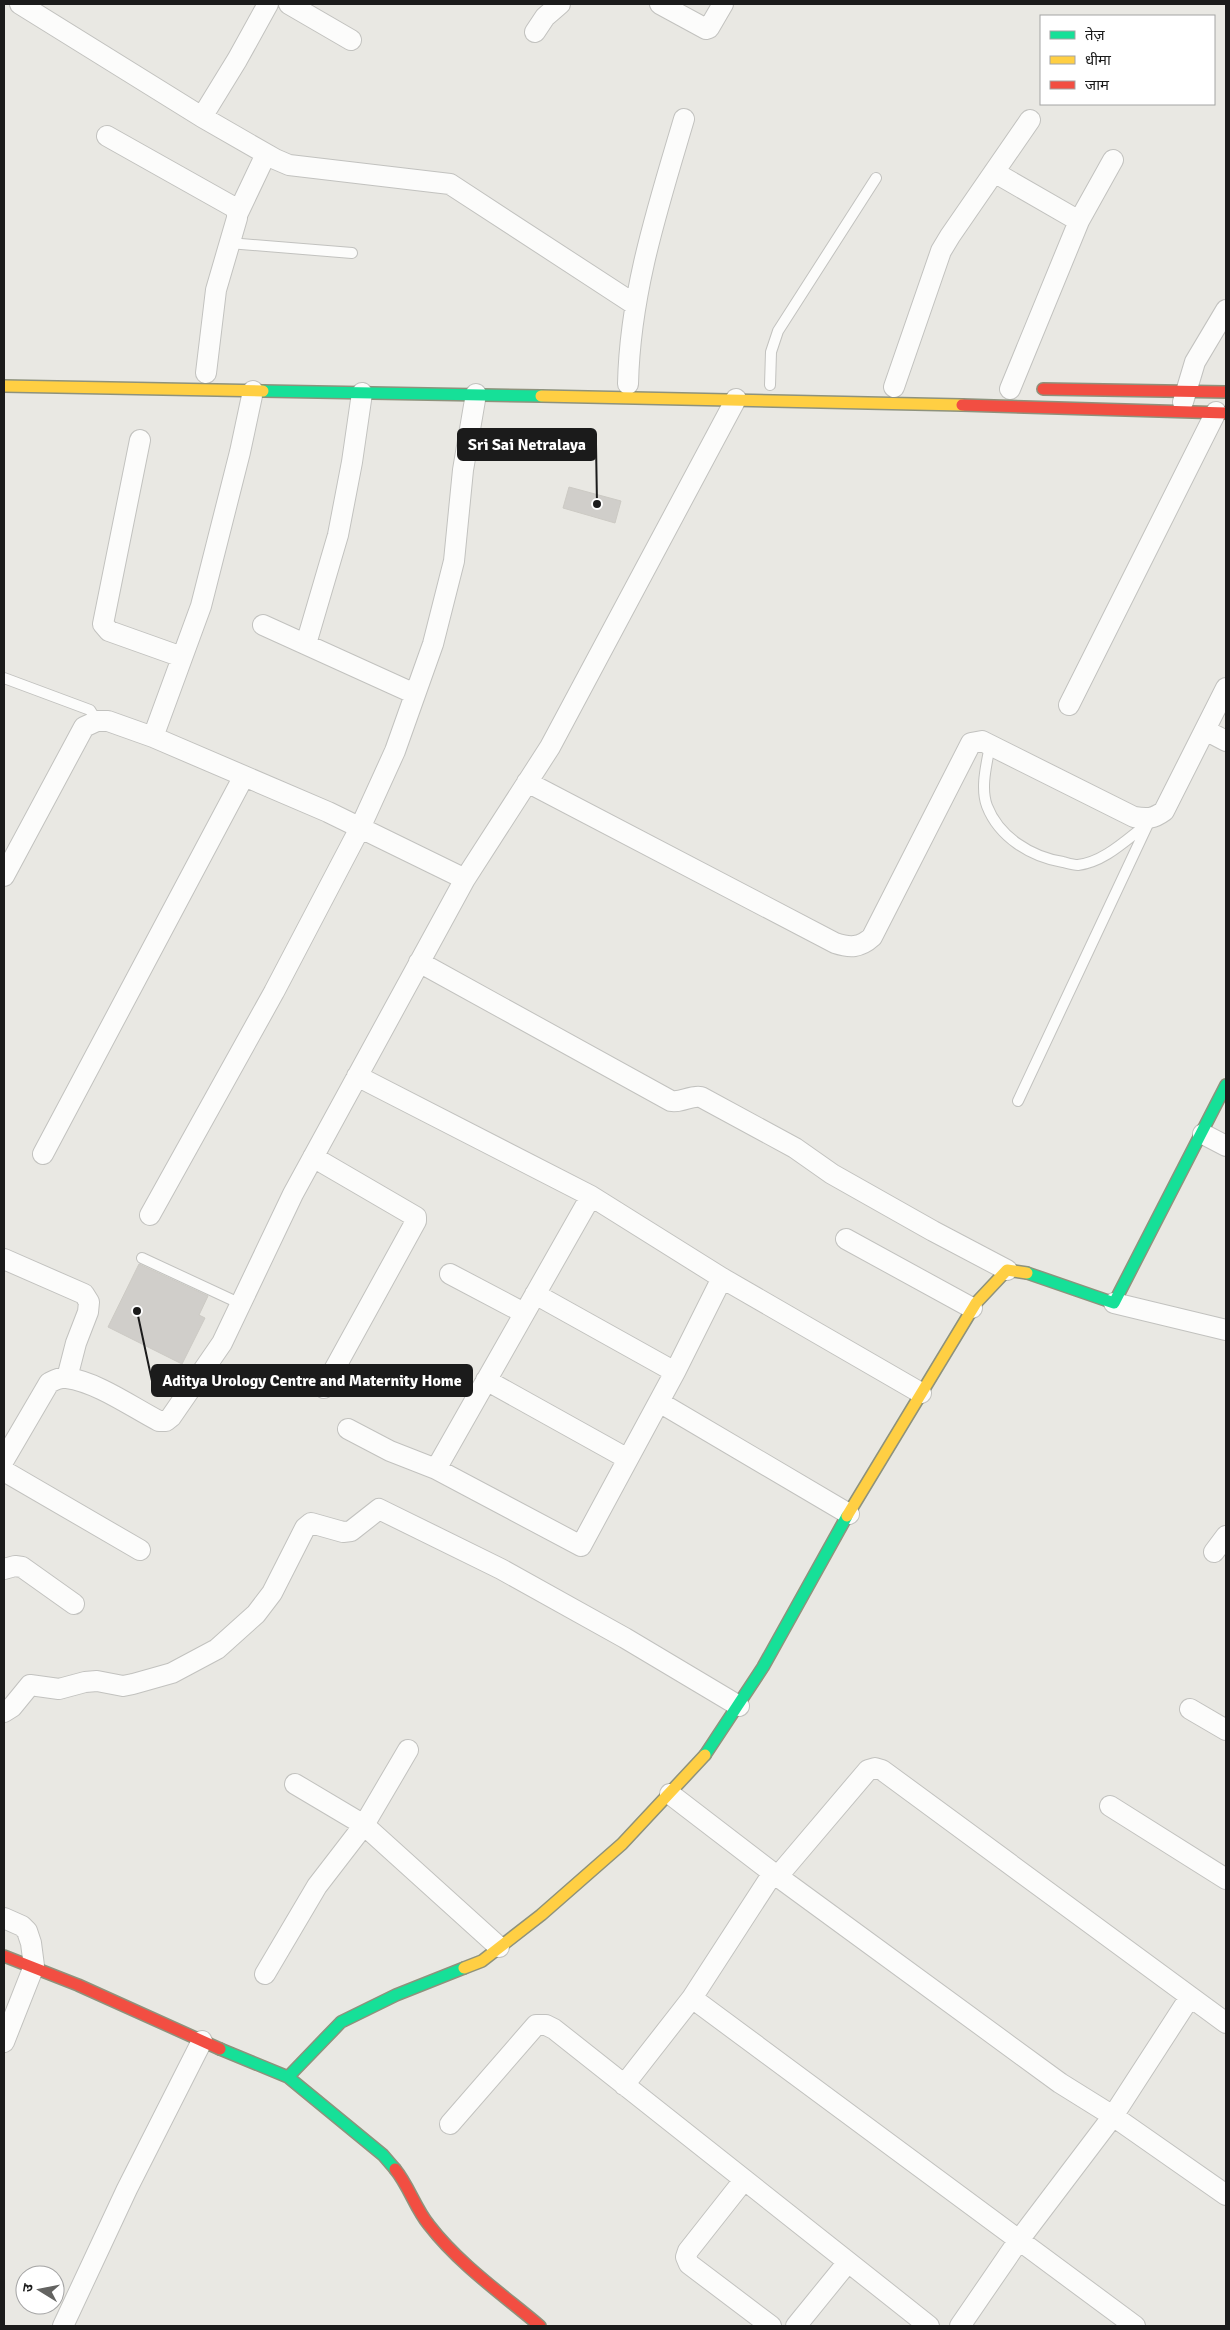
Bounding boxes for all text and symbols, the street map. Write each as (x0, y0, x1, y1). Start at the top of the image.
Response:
legend (1040, 15, 1215, 105)
text: तेज़ (1085, 26, 1106, 44)
text: धीमा (1085, 51, 1112, 69)
text: जाम (1085, 76, 1110, 94)
callout: Sri Sai Netralaya (458, 429, 596, 460)
text: Sri Sai Netralaya (468, 435, 586, 455)
callout: Aditya Urology Centre and Maternity Home (152, 1365, 472, 1396)
text: Aditya Urology Centre and Maternity Home (162, 1371, 462, 1391)
north arrow (15, 2265, 65, 2315)
text: उ (19, 2282, 37, 2293)

